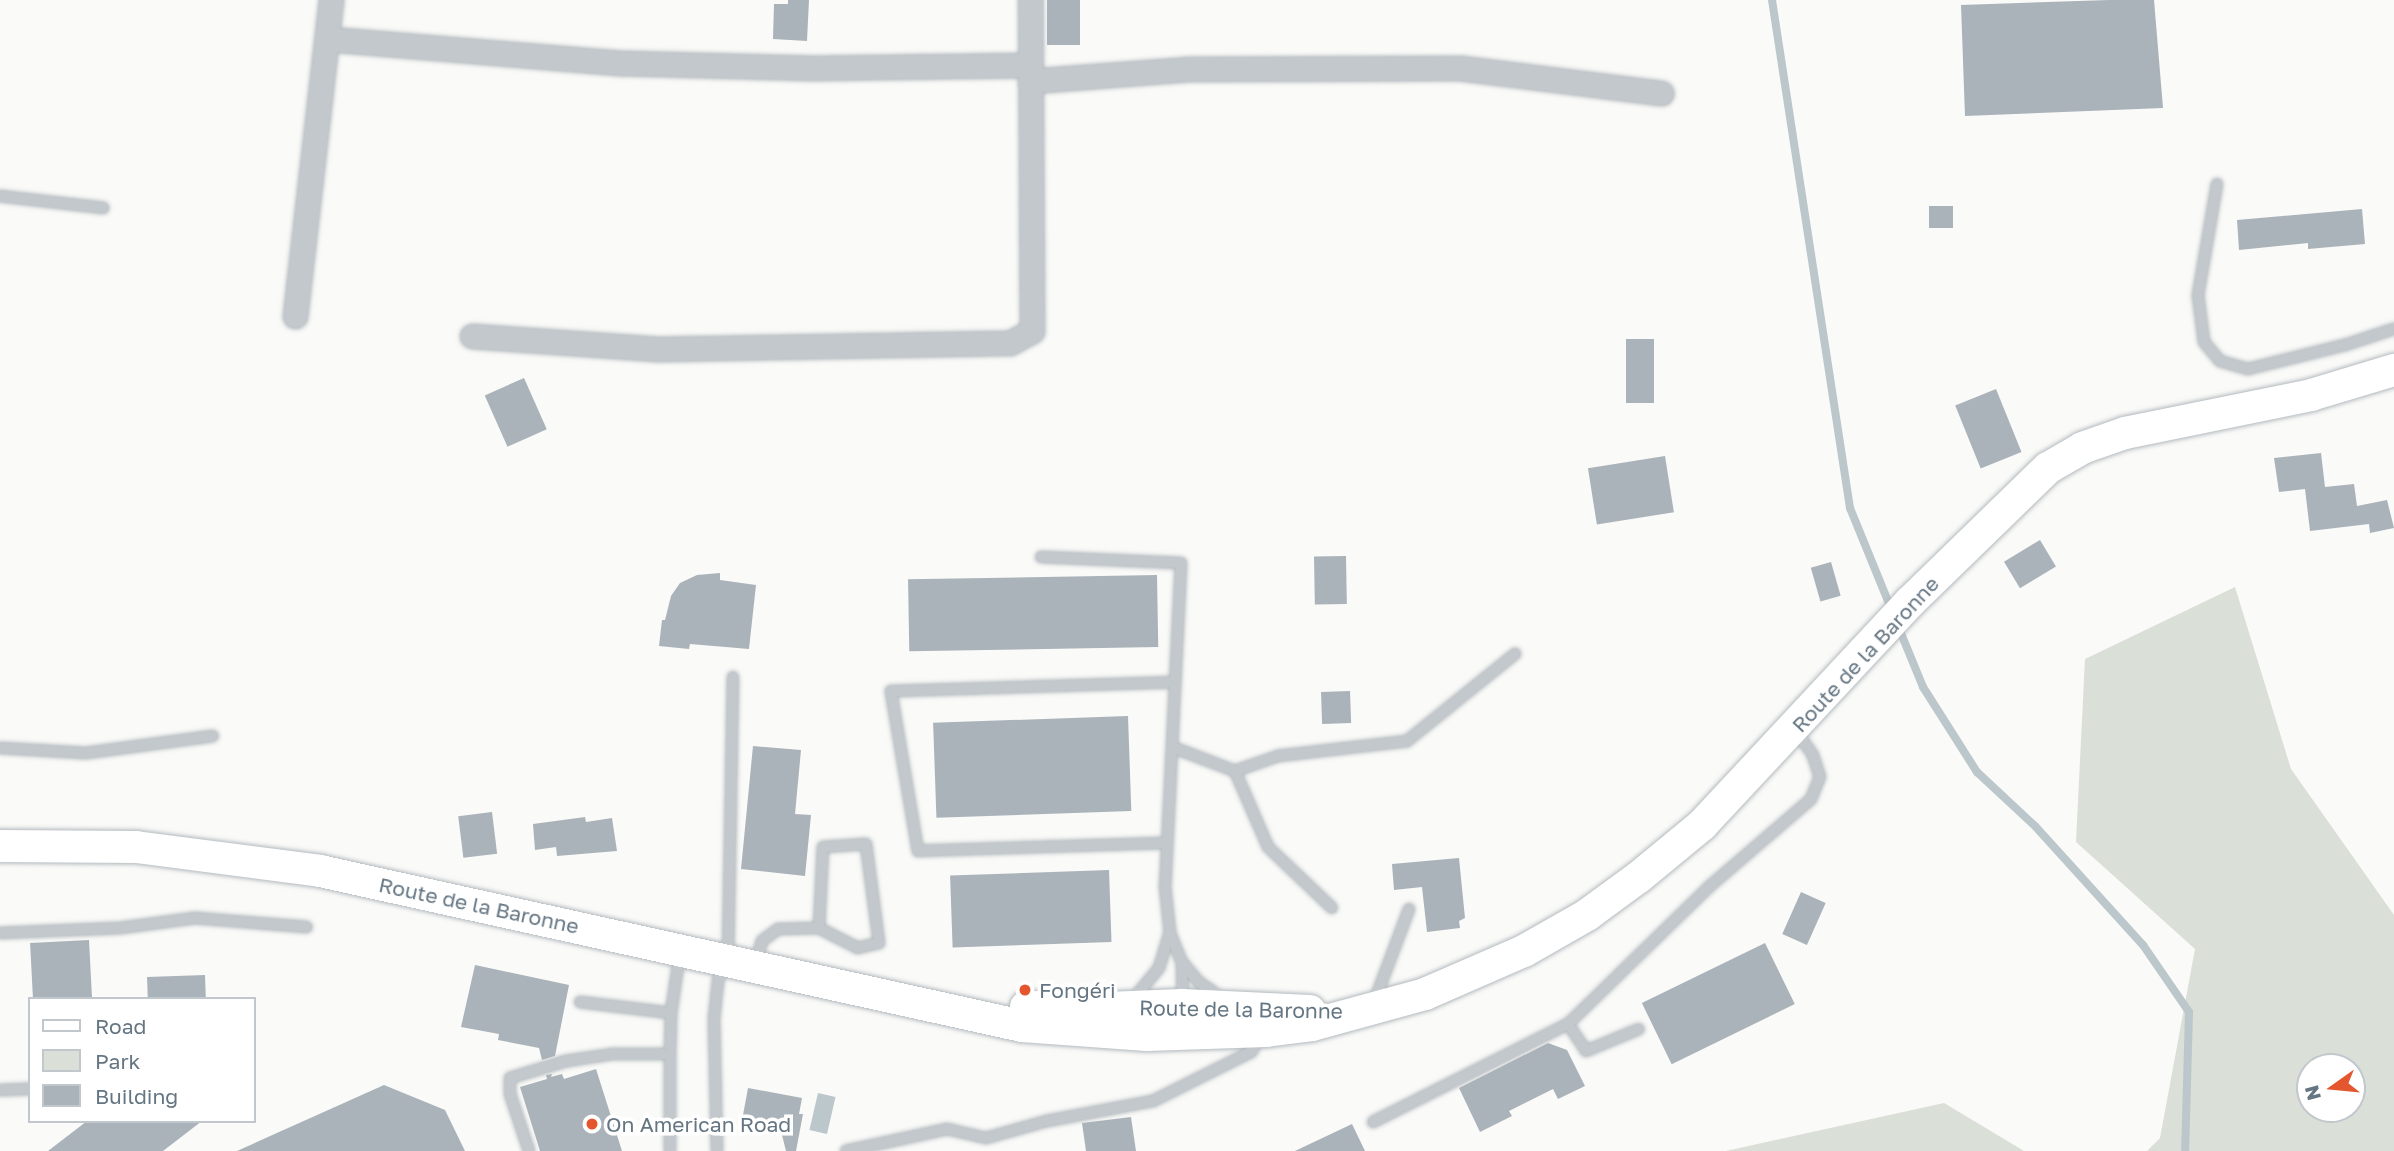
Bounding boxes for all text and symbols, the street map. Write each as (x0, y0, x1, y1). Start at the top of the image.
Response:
street label: Route de la Baronne (1786, 571, 1944, 737)
street label: Route de la Baronne (377, 871, 581, 939)
place label: Fongéri (1039, 977, 1116, 1003)
marker: Fongéri (1017, 982, 1033, 998)
street label: Route de la Baronne (1139, 995, 1343, 1023)
legend (28, 997, 256, 1123)
text: Road (95, 1013, 146, 1039)
text: Park (95, 1048, 140, 1074)
north arrow (2296, 1053, 2366, 1123)
text: Building (95, 1083, 178, 1109)
text: N (2299, 1083, 2325, 1103)
place label: On American Road (606, 1111, 791, 1137)
marker: On American Road (584, 1116, 600, 1132)

